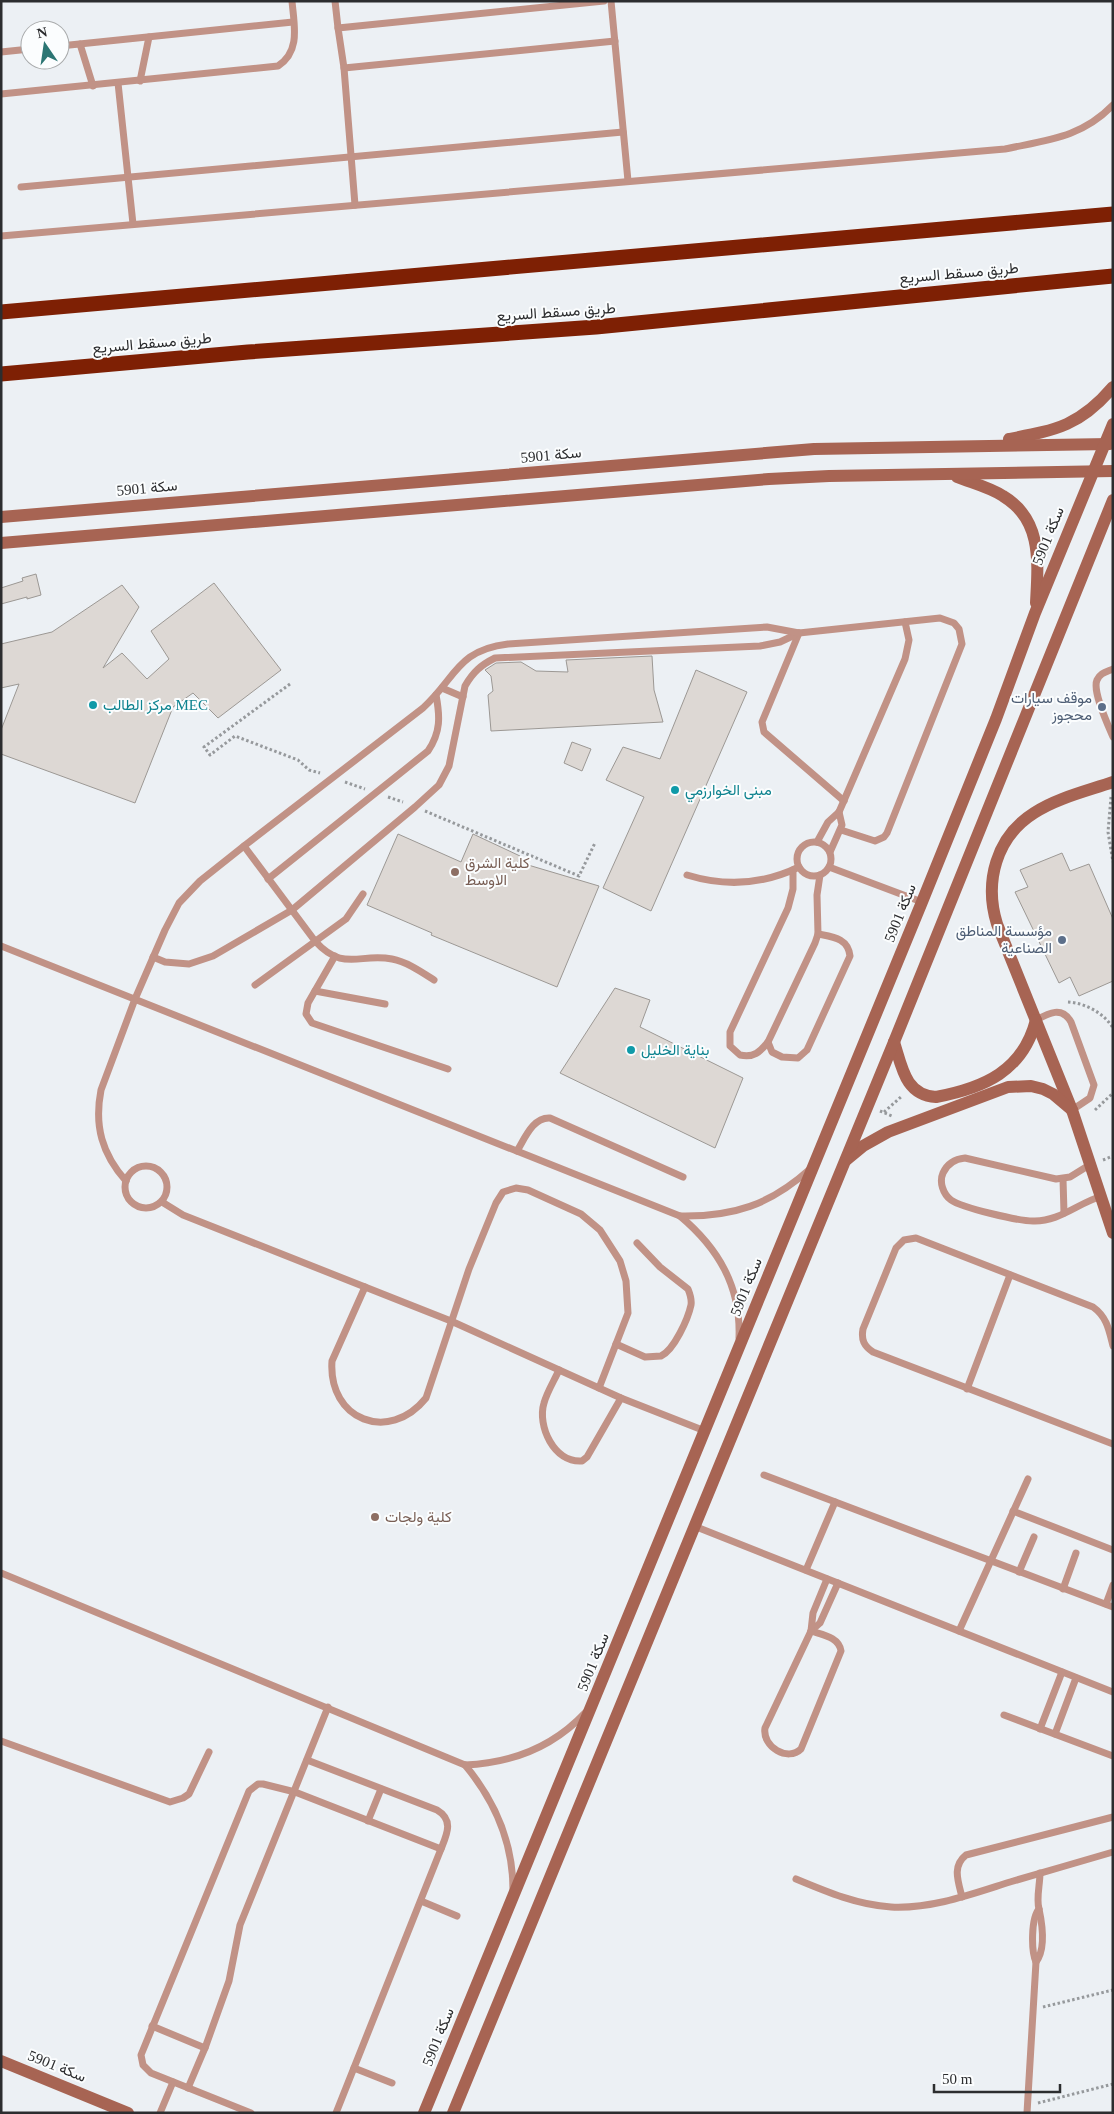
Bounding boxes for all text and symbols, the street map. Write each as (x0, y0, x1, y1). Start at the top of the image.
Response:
north arrow (20, 20, 70, 70)
text: N (36, 24, 49, 41)
street label: طريق مسقط السريع (899, 260, 1020, 289)
street label: طريق مسقط السريع (496, 300, 617, 327)
street label: طريق مسقط السريع (92, 330, 213, 359)
street label: سكة 5901 (520, 444, 582, 466)
street label: سكة 5901 (116, 477, 178, 499)
street label: سكة 5901 (1029, 505, 1067, 567)
place label: موقف سيارات محجوز (1011, 690, 1092, 724)
place label: مركز الطالب MEC (103, 697, 208, 714)
marker: مركز الطالب MEC (87, 699, 99, 711)
marker: موقف سيارات محجوز (1096, 701, 1108, 713)
place label: مبنى الخوارزمي (685, 782, 772, 803)
marker: مبنى الخوارزمي (669, 784, 681, 796)
place label: كلية الشرق الاوسط (465, 855, 530, 889)
marker: كلية الشرق الاوسط (449, 866, 461, 878)
street label: سكة 5901 (881, 882, 919, 944)
place label: مؤسسة المناطق الصناعية (956, 923, 1052, 957)
marker: مؤسسة المناطق الصناعية (1056, 934, 1068, 946)
place label: بناية الخليل (641, 1042, 709, 1059)
marker: بناية الخليل (625, 1044, 637, 1056)
street label: سكة 5901 (727, 1256, 765, 1318)
place label: كلية ولجات (385, 1509, 452, 1526)
marker: كلية ولجات (369, 1511, 381, 1523)
street label: سكة 5901 (574, 1631, 612, 1693)
street label: سكة 5901 (419, 2006, 457, 2068)
street label: سكة 5901 (26, 2047, 88, 2085)
scale bar (934, 2062, 1060, 2094)
text: 50 m (942, 2071, 973, 2087)

